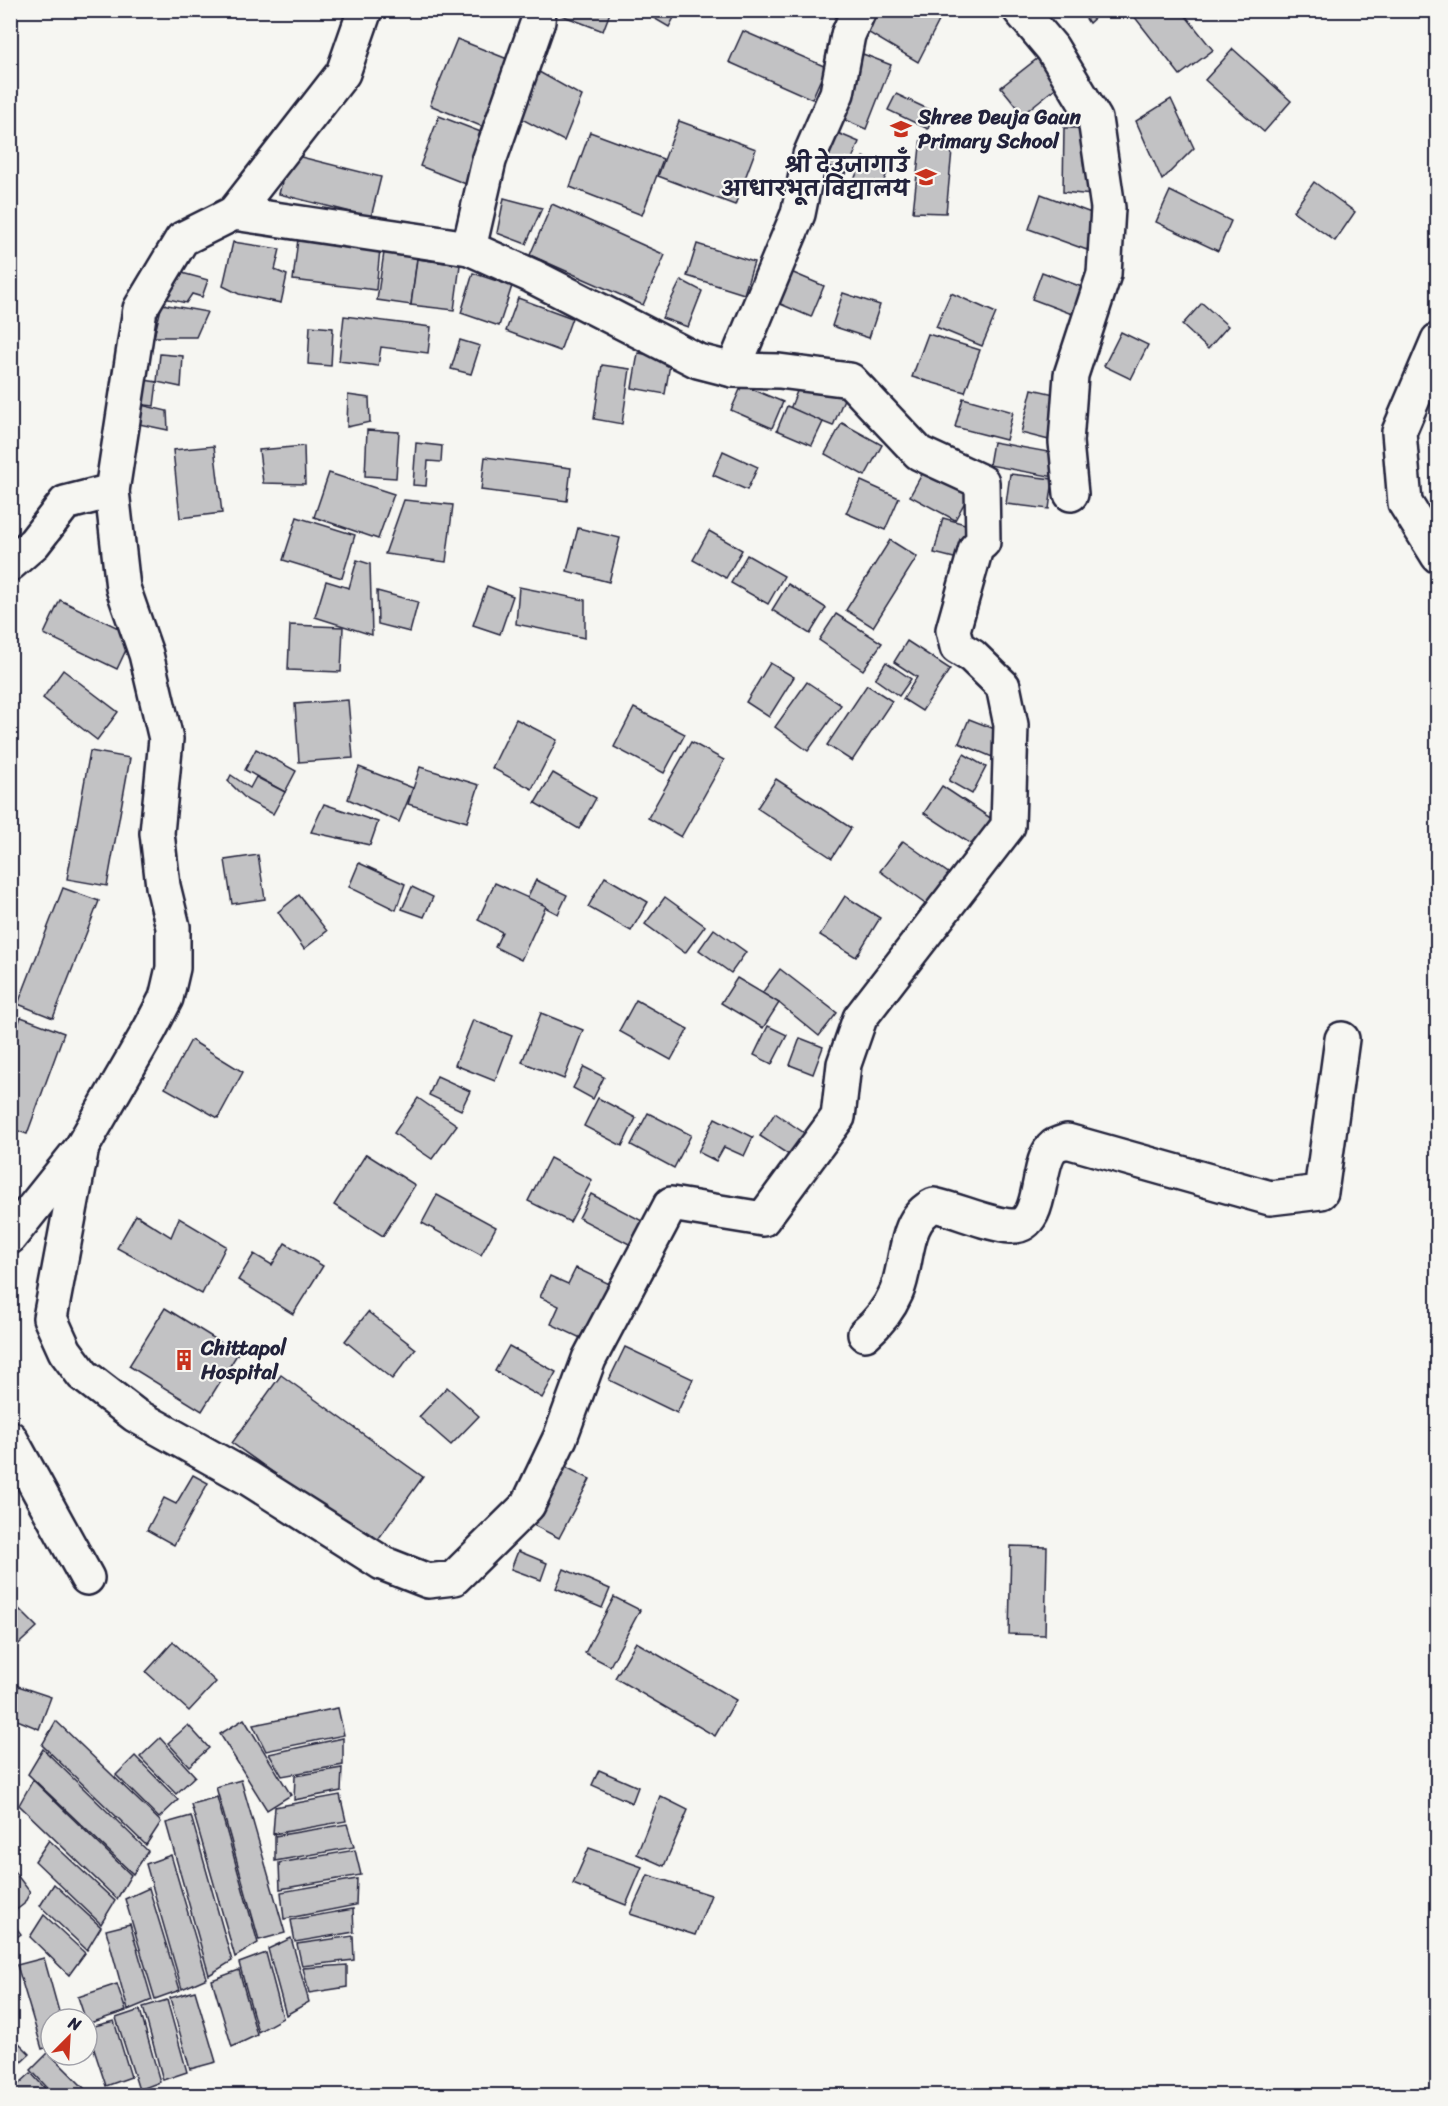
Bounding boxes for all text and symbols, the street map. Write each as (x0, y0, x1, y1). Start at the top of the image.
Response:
place label: Shree Deuja Gaun Primary School (917, 98, 1081, 160)
school or university icon: Shree Deuja Gaun Primary School (889, 117, 913, 141)
place label: श्री देउजागाउँ आधारभूत विद्यालय (721, 146, 911, 208)
school or university icon: श्री देउजागाउँ आधारभूत विद्यालय (914, 165, 938, 189)
place label: Chittapol Hospital (200, 1329, 287, 1391)
building icon: Chittapol Hospital (172, 1348, 196, 1372)
north arrow (39, 2007, 99, 2067)
text: N (63, 2008, 87, 2040)

